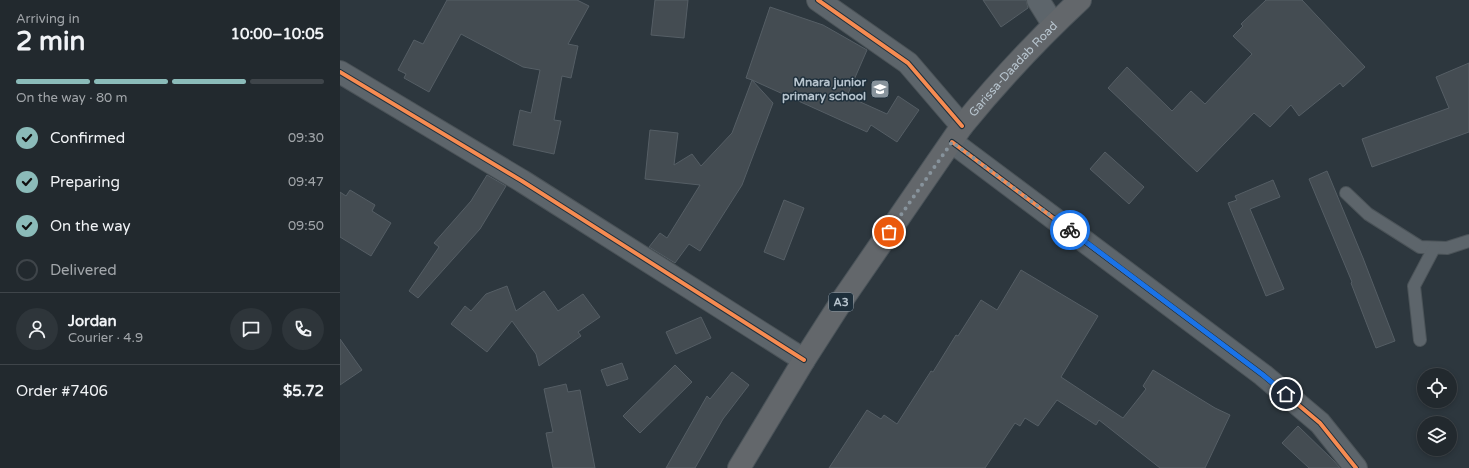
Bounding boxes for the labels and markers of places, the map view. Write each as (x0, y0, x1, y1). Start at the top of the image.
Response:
place label: Mnara junior primary school (782, 75, 866, 104)
school or university icon: Mnara junior primary school (869, 78, 891, 100)
pin (872, 215, 906, 249)
pin (1269, 377, 1303, 411)

